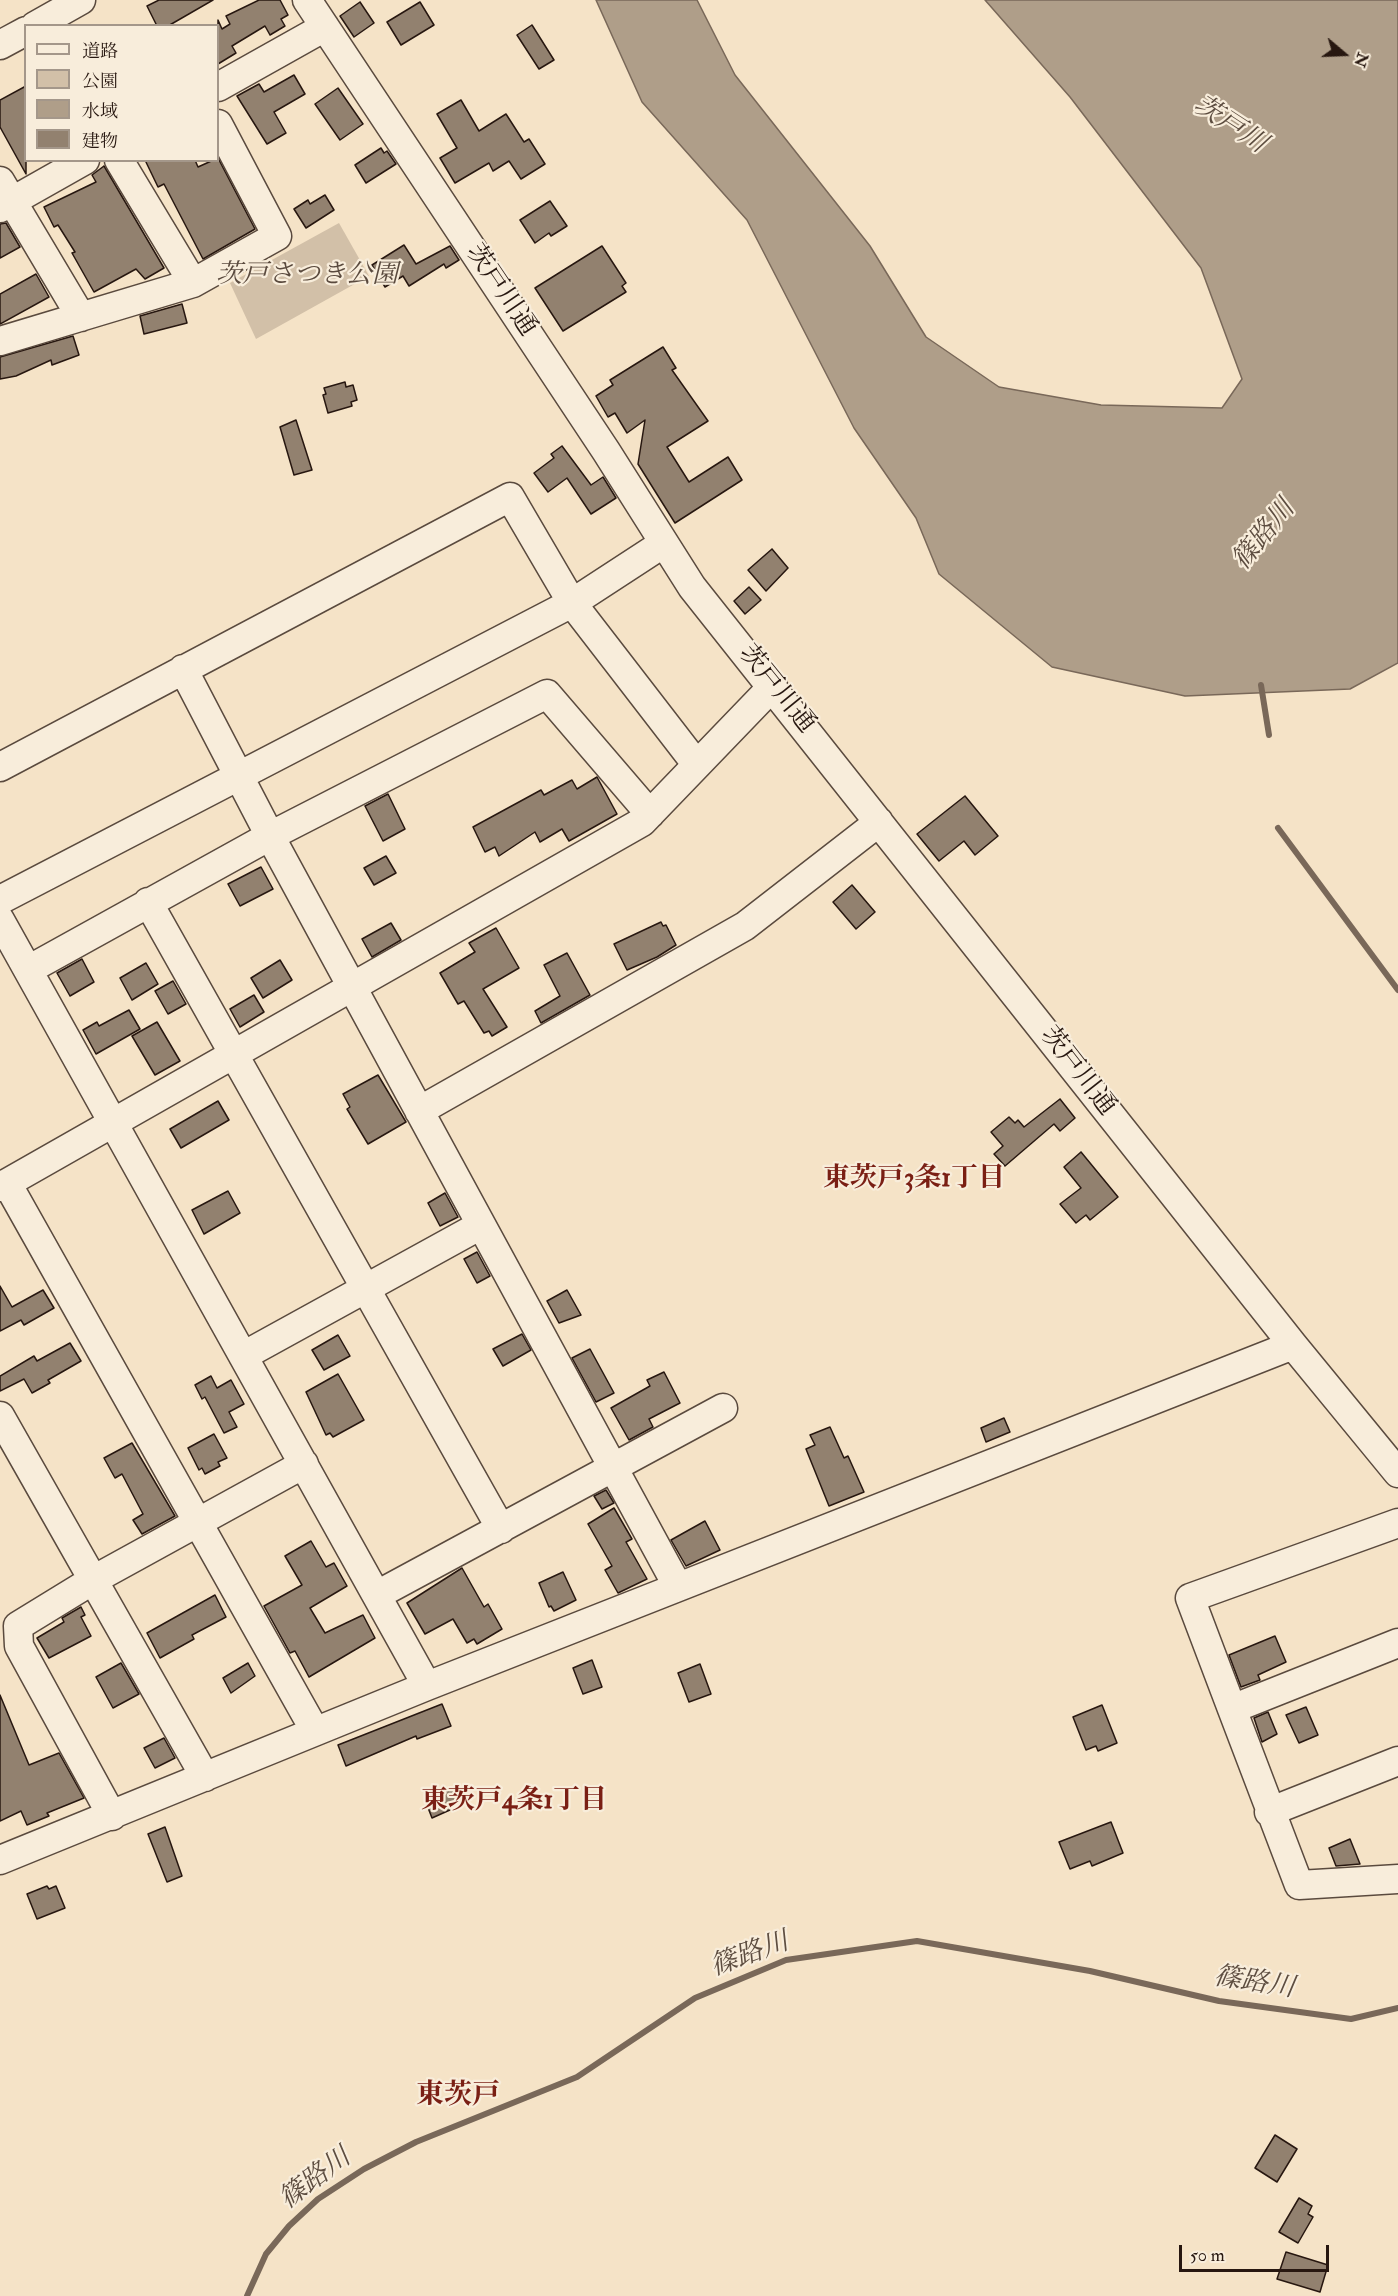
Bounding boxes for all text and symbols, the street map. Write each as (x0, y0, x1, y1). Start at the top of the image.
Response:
legend (24, 24, 219, 162)
north arrow (1314, 24, 1374, 84)
text: 道路 (82, 40, 118, 63)
text: N (1349, 50, 1373, 70)
text: 公園 (82, 70, 118, 93)
water label: 茨戸川 (1186, 90, 1272, 162)
text: 水域 (82, 100, 118, 123)
text: 建物 (82, 130, 118, 153)
street label: 茨戸川通 (458, 239, 542, 343)
park label: 茨戸さつき公園 (216, 260, 398, 292)
water label: 篠路川 (1227, 494, 1303, 578)
street label: 茨戸川通 (731, 640, 821, 740)
street label: 茨戸川通 (1033, 1021, 1121, 1123)
district label: 東茨戸3条1丁目 (823, 1164, 1005, 1196)
district label: 東茨戸4条1丁目 (421, 1786, 607, 1818)
water label: 篠路川 (706, 1927, 794, 1985)
water label: 篠路川 (1211, 1962, 1297, 2006)
district label: 東茨戸 (416, 2080, 500, 2114)
water label: 篠路川 (274, 2143, 358, 2217)
scale bar (1182, 2233, 1332, 2271)
text: 50 m (1190, 2244, 1225, 2267)

